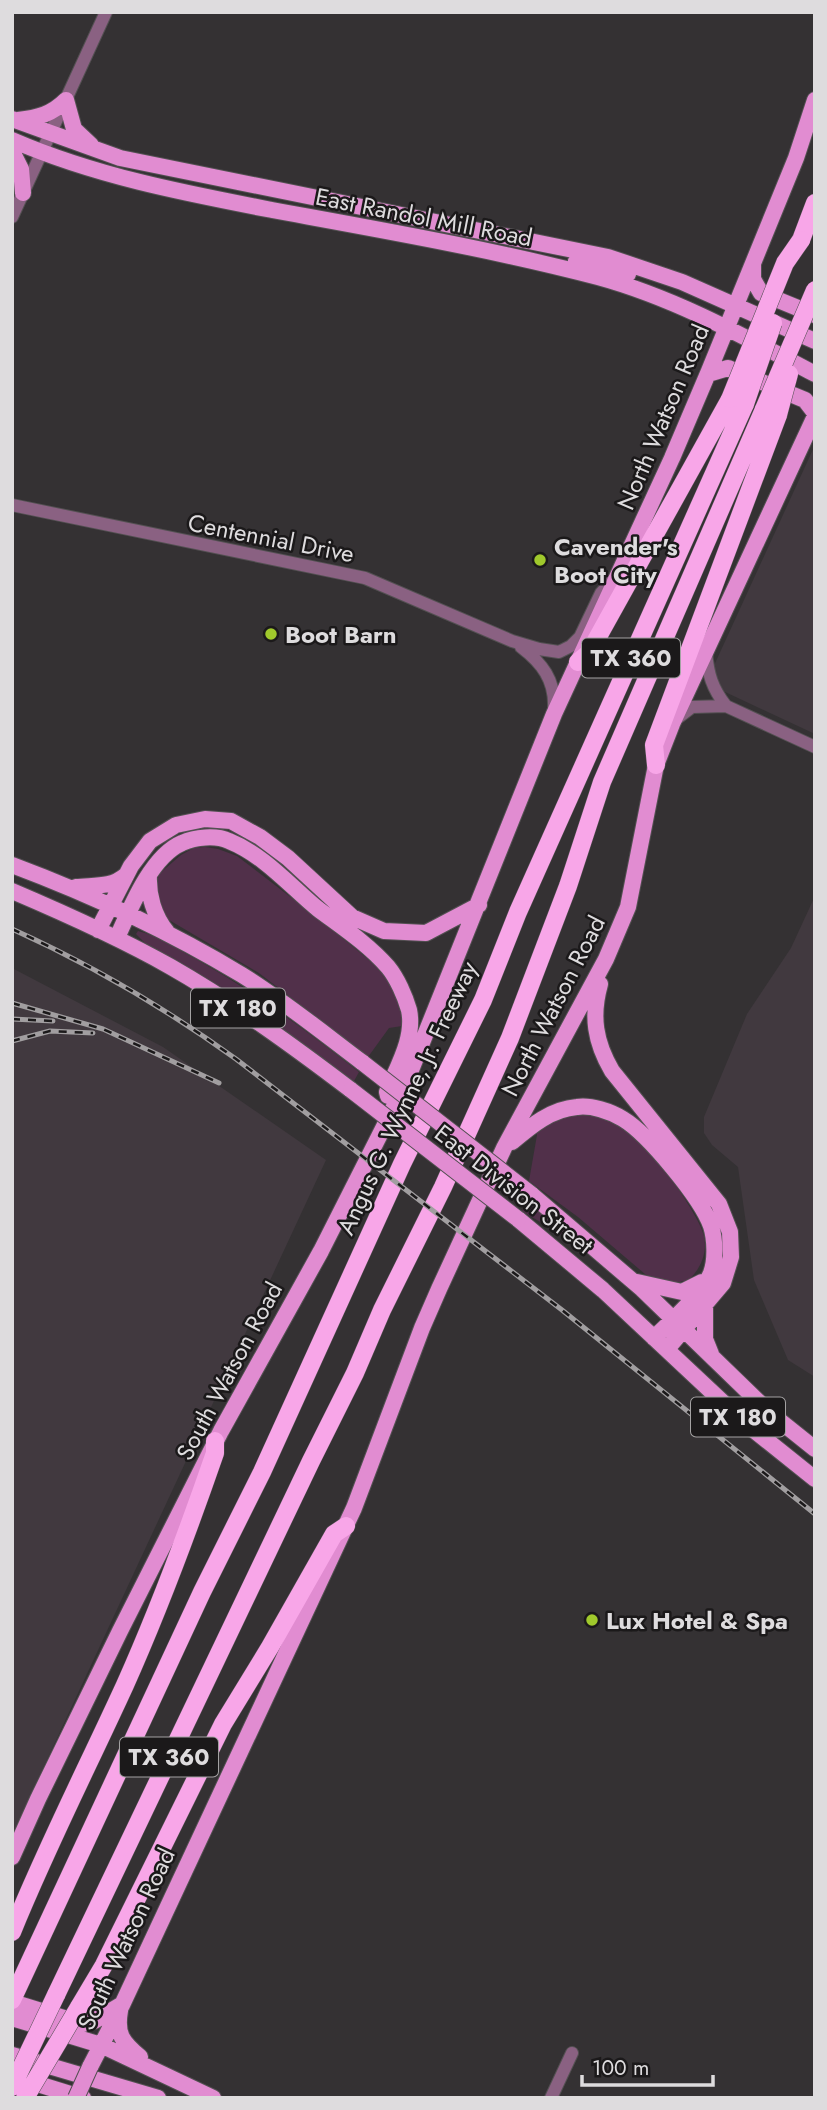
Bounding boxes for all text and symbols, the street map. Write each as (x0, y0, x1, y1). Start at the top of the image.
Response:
street label: East Randol Mill Road (313, 179, 535, 255)
street label: North Watson Road (608, 319, 718, 515)
street label: Centennial Drive (185, 505, 357, 571)
place label: Cavender's Boot City (554, 529, 678, 592)
marker: Cavender's Boot City (532, 552, 548, 568)
place label: Boot Barn (285, 617, 397, 652)
marker: Boot Barn (263, 626, 279, 642)
road number: TX 360 (582, 638, 680, 678)
street label: North Watson Road (492, 910, 614, 1102)
street label: Angus G. Wynne, Jr. Freeway (328, 955, 486, 1241)
road number: TX 180 (191, 988, 285, 1028)
street label: East Division Street (427, 1116, 601, 1262)
street label: South Watson Road (167, 1276, 291, 1466)
road number: TX 180 (691, 1398, 785, 1436)
place label: Lux Hotel & Spa (606, 1603, 788, 1638)
marker: Lux Hotel & Spa (584, 1612, 600, 1628)
road number: TX 360 (120, 1738, 218, 1776)
street label: South Watson Road (68, 1842, 184, 2036)
scale bar (582, 2044, 713, 2088)
text: 100 m (592, 2053, 649, 2083)

